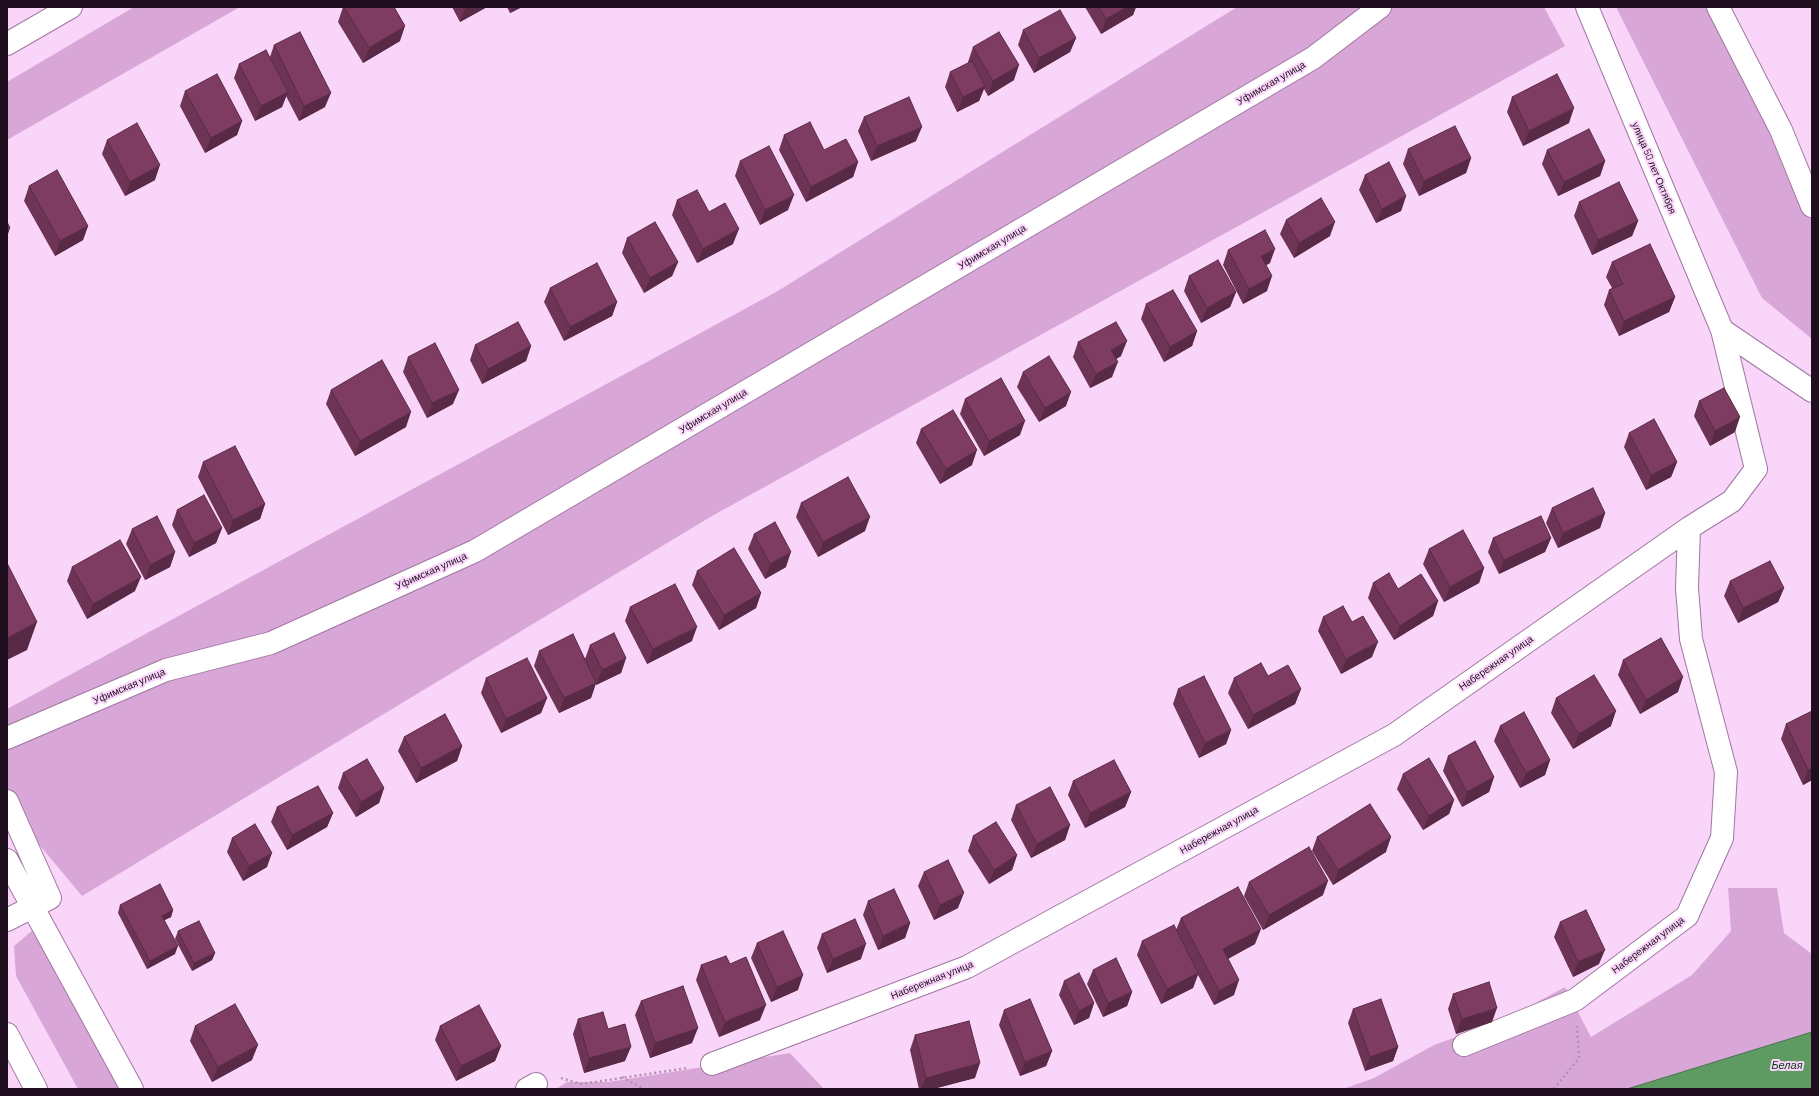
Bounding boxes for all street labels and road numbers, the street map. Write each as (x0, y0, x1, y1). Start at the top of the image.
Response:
street label: Уфимская улица (1235, 59, 1307, 107)
street label: улица 50 лет Октября (1629, 120, 1679, 216)
street label: Уфимская улица (956, 222, 1028, 272)
street label: Уфимская улица (677, 386, 749, 436)
street label: Уфимская улица (393, 550, 469, 592)
street label: Набережная улица (1457, 633, 1535, 693)
street label: Уфимская улица (91, 665, 167, 707)
street label: Набережная улица (1178, 804, 1260, 856)
street label: Набережная улица (1609, 914, 1687, 976)
street label: Набережная улица (889, 958, 975, 1002)

